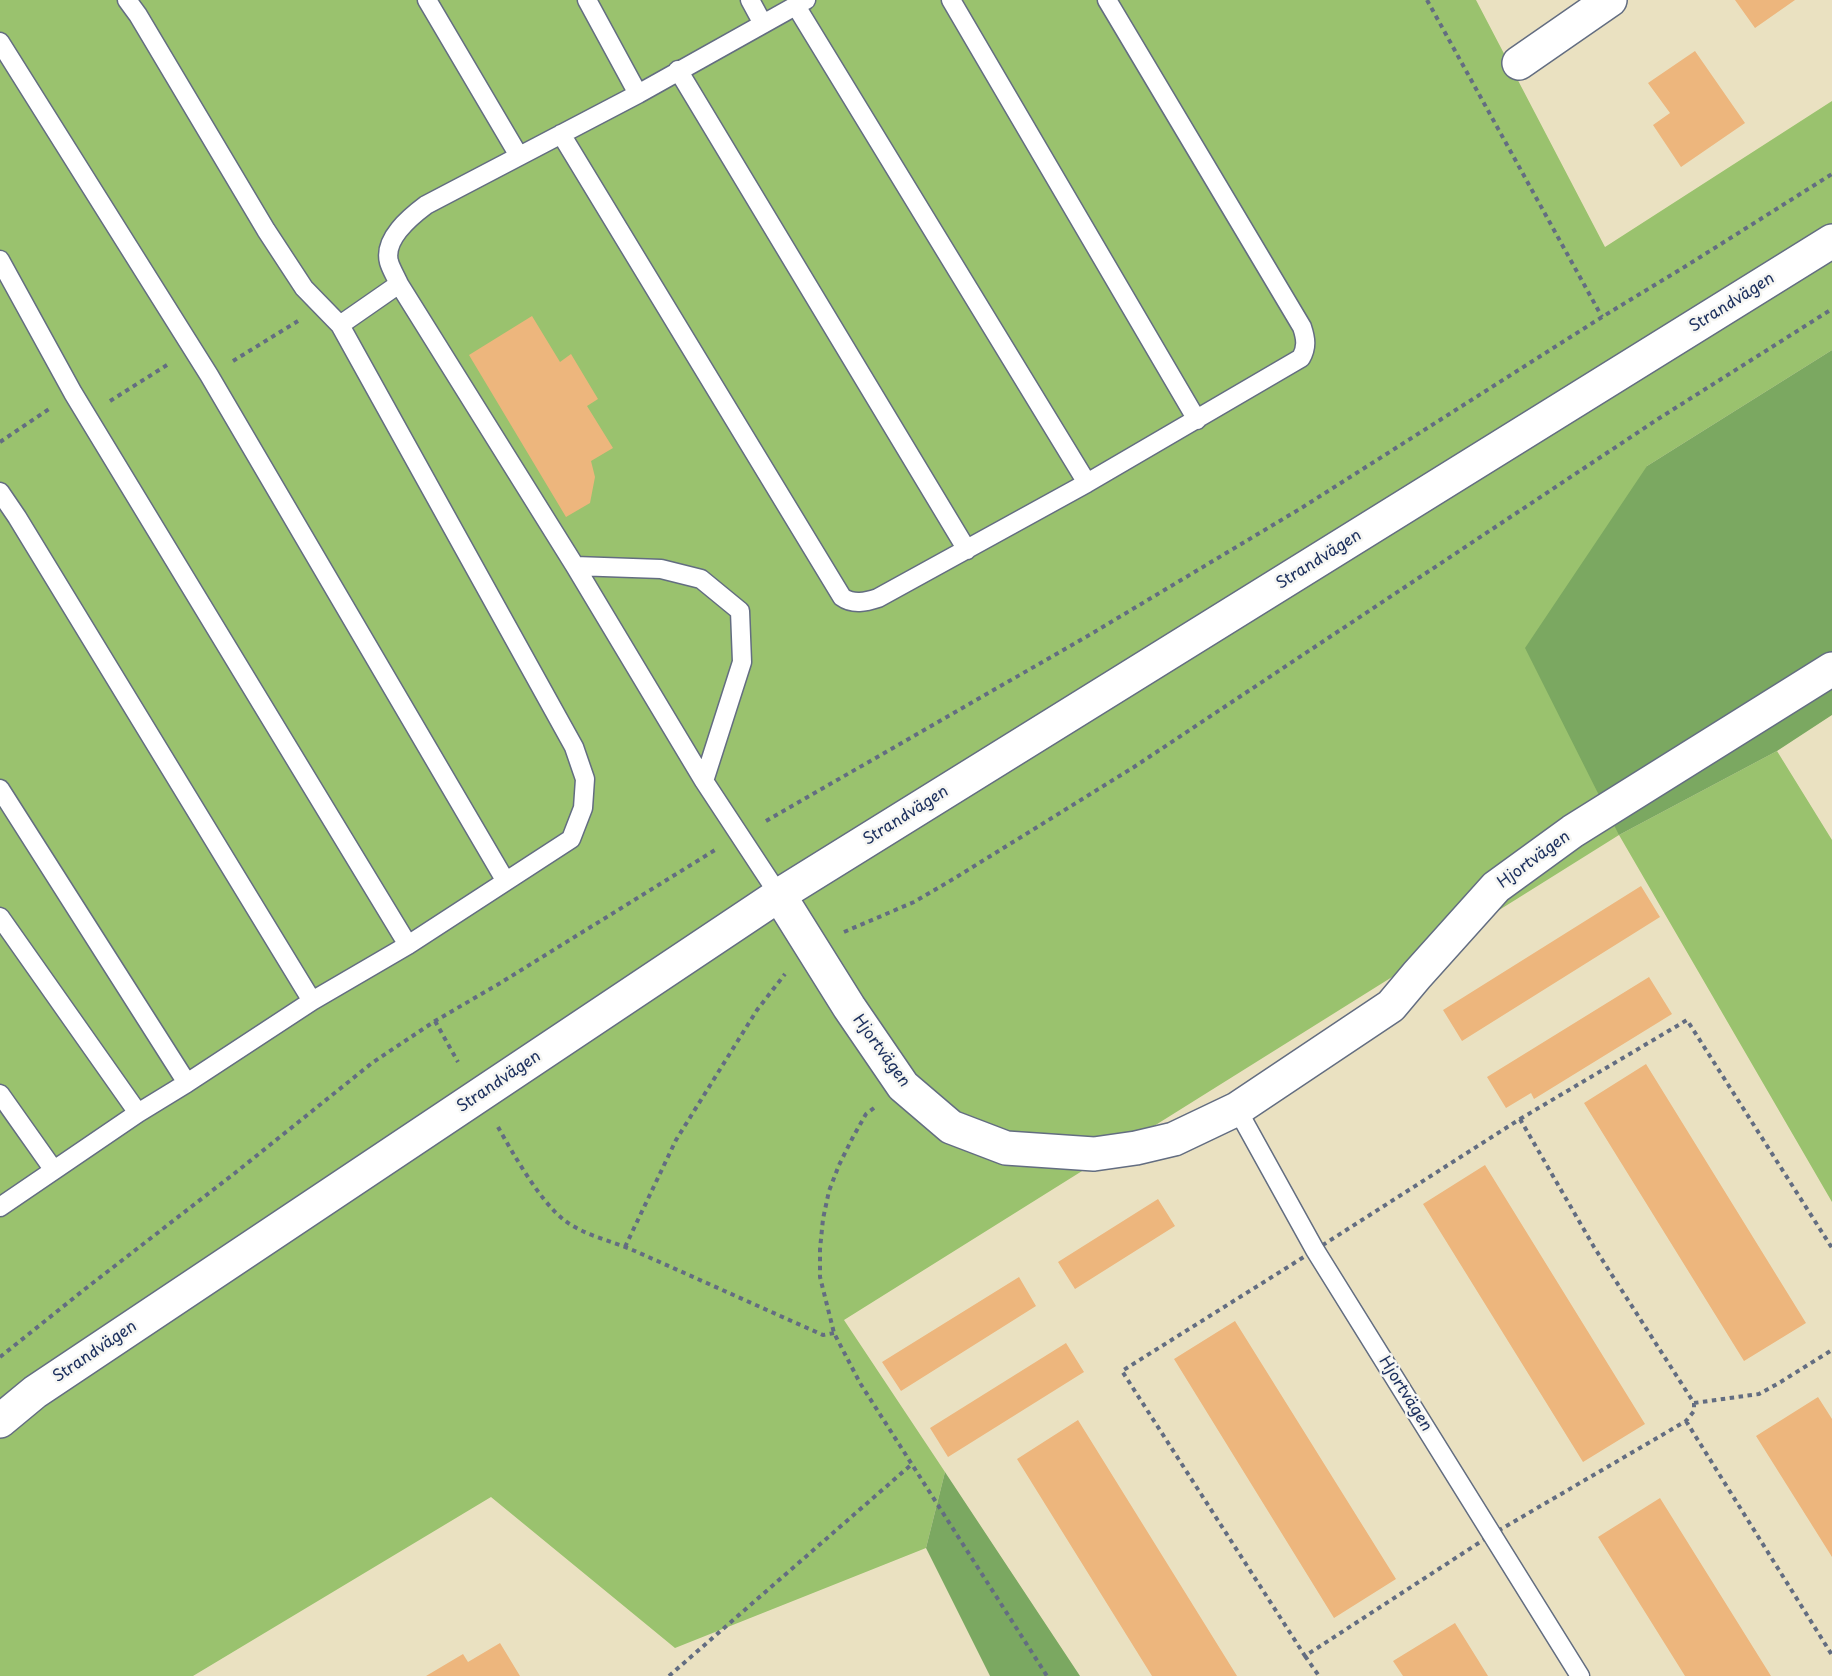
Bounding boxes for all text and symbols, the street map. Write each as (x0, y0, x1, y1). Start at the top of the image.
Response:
street label: Strandvägen (1686, 269, 1778, 337)
street label: Strandvägen (1273, 526, 1365, 594)
street label: Strandvägen (860, 782, 952, 850)
street label: Hjortvägen (1494, 827, 1574, 893)
street label: Hjortvägen (848, 1011, 914, 1091)
street label: Strandvägen (453, 1047, 545, 1117)
street label: Strandvägen (49, 1317, 141, 1387)
street label: Hjortvägen (1374, 1353, 1436, 1435)

